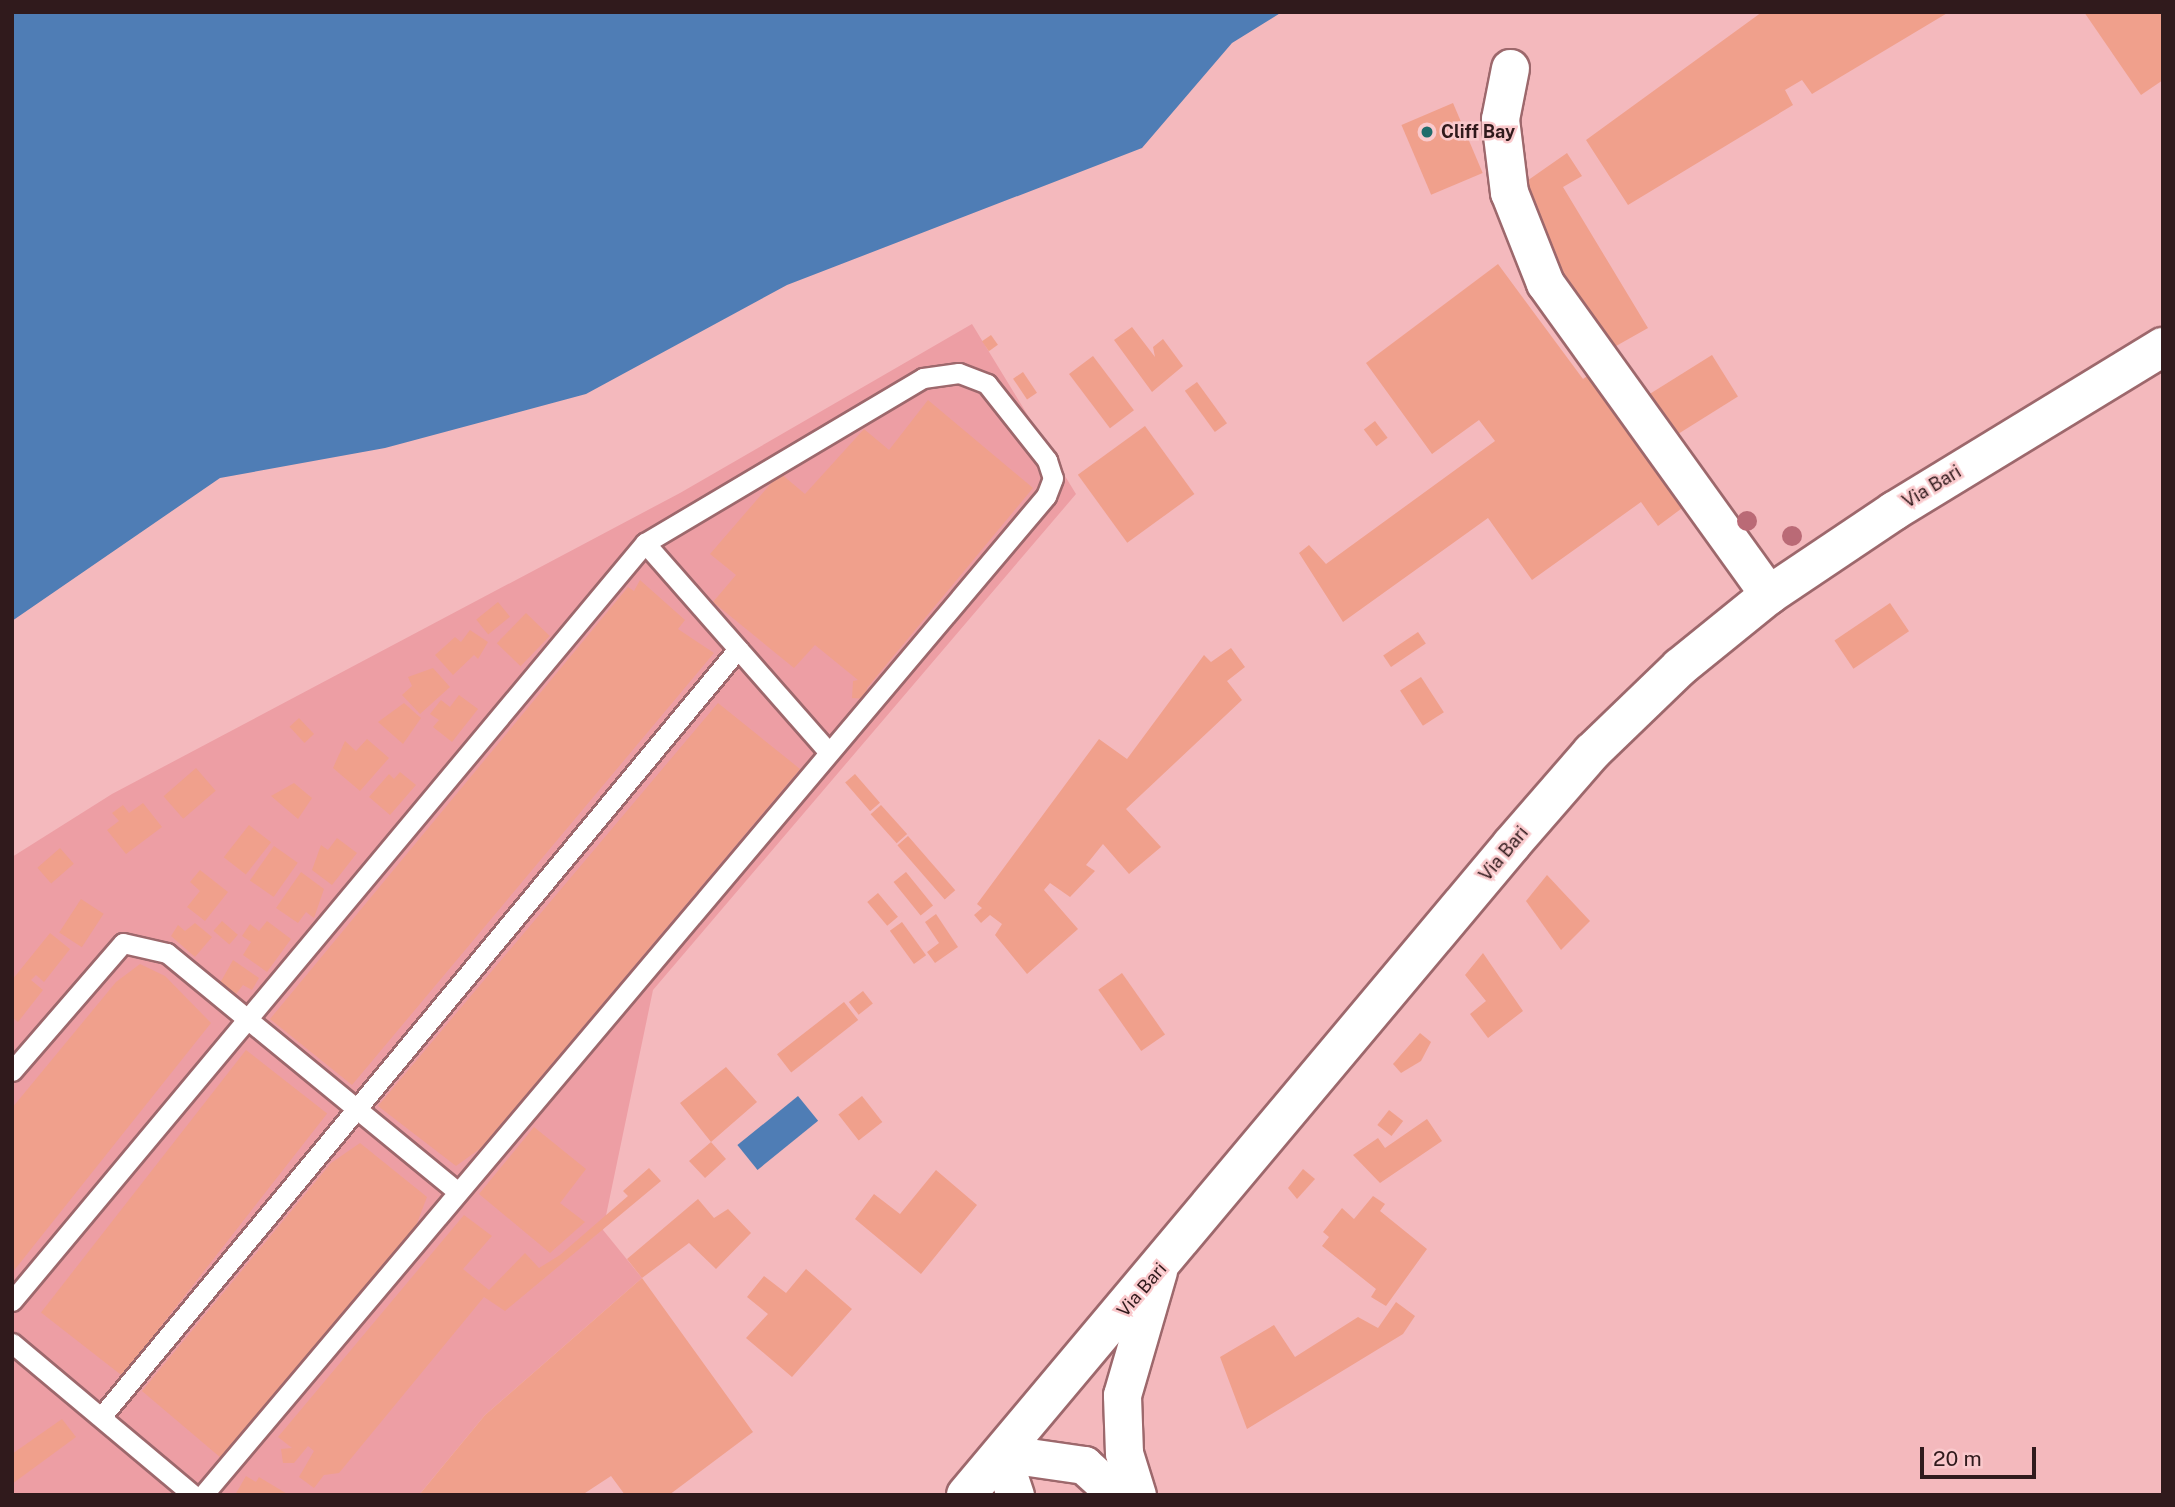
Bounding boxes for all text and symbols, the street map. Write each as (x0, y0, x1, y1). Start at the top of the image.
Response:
place label: Cliff Bay (1441, 121, 1515, 143)
marker: Cliff Bay (1419, 124, 1435, 140)
street label: Via Bari (1899, 461, 1965, 513)
street label: Via Bari (1475, 822, 1533, 886)
street label: Via Bari (1113, 1259, 1171, 1321)
scale bar (1923, 1434, 2038, 1478)
text: 20 m (1933, 1446, 1982, 1471)

